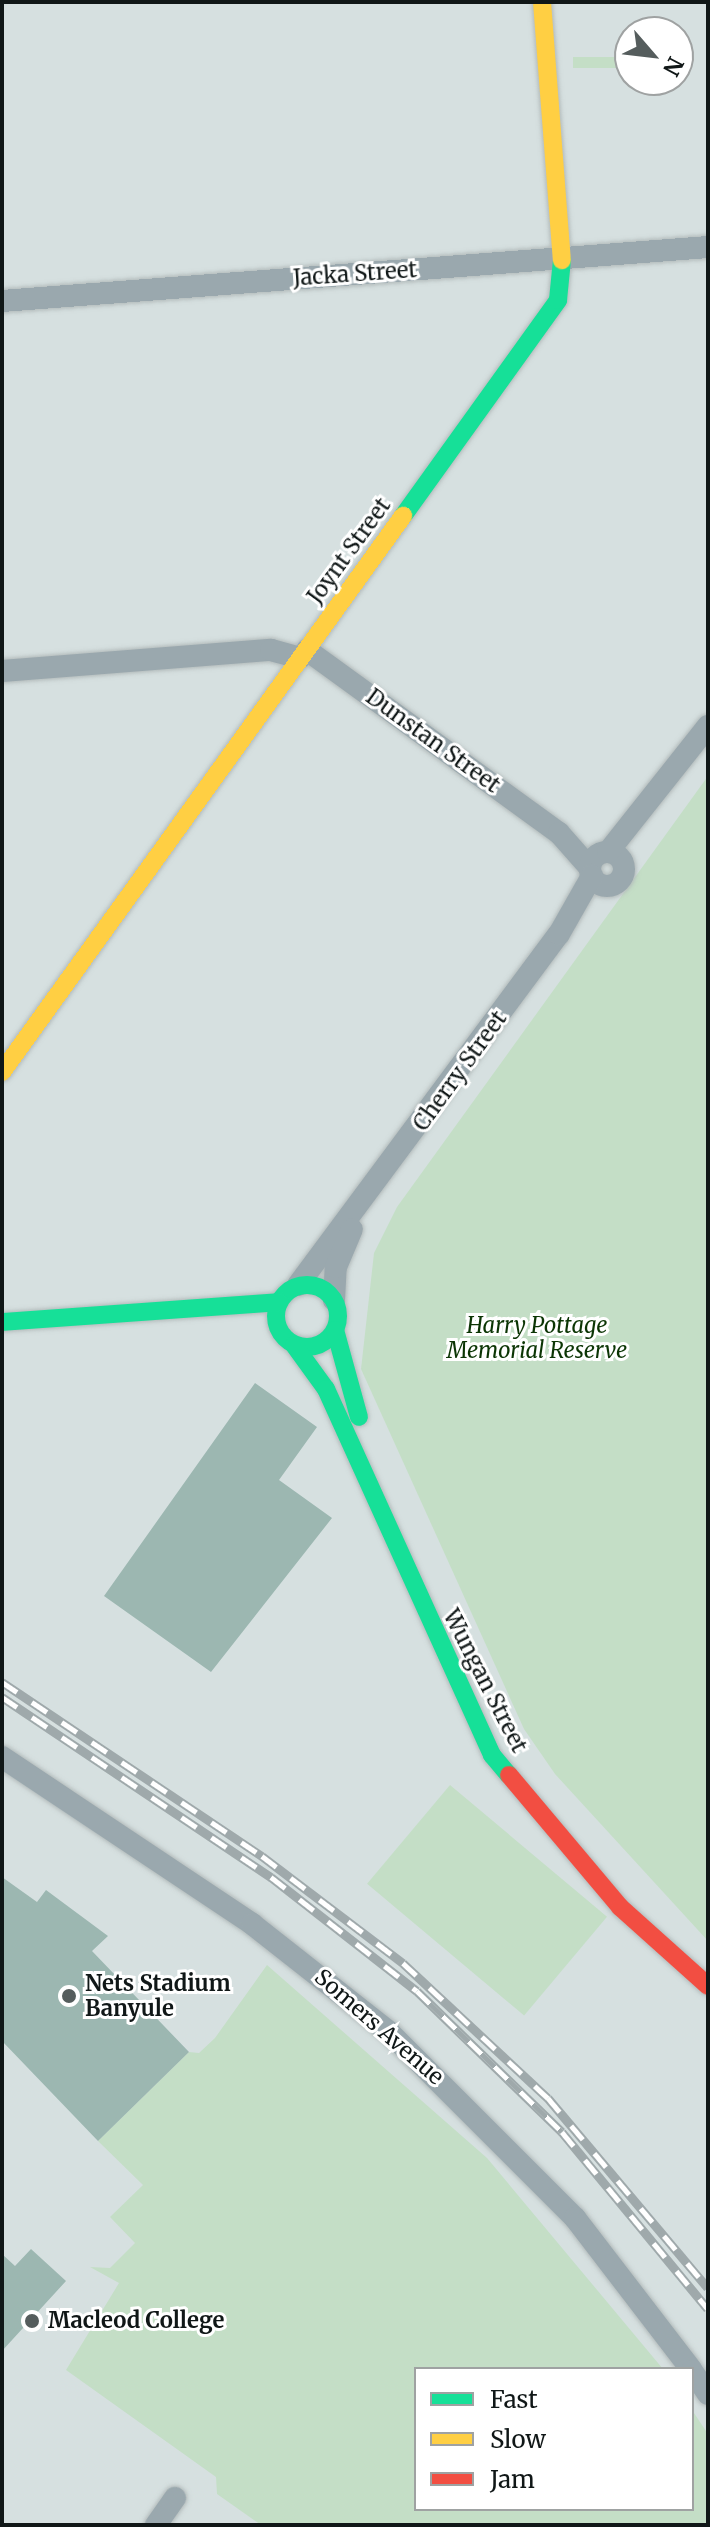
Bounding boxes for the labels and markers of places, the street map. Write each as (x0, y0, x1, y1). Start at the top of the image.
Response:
place label: Nets Stadium Banyule (85, 1970, 231, 2022)
marker: Nets Stadium Banyule (60, 1987, 78, 2005)
place label: Macleod College (48, 2308, 224, 2334)
marker: Macleod College (23, 2312, 41, 2330)

